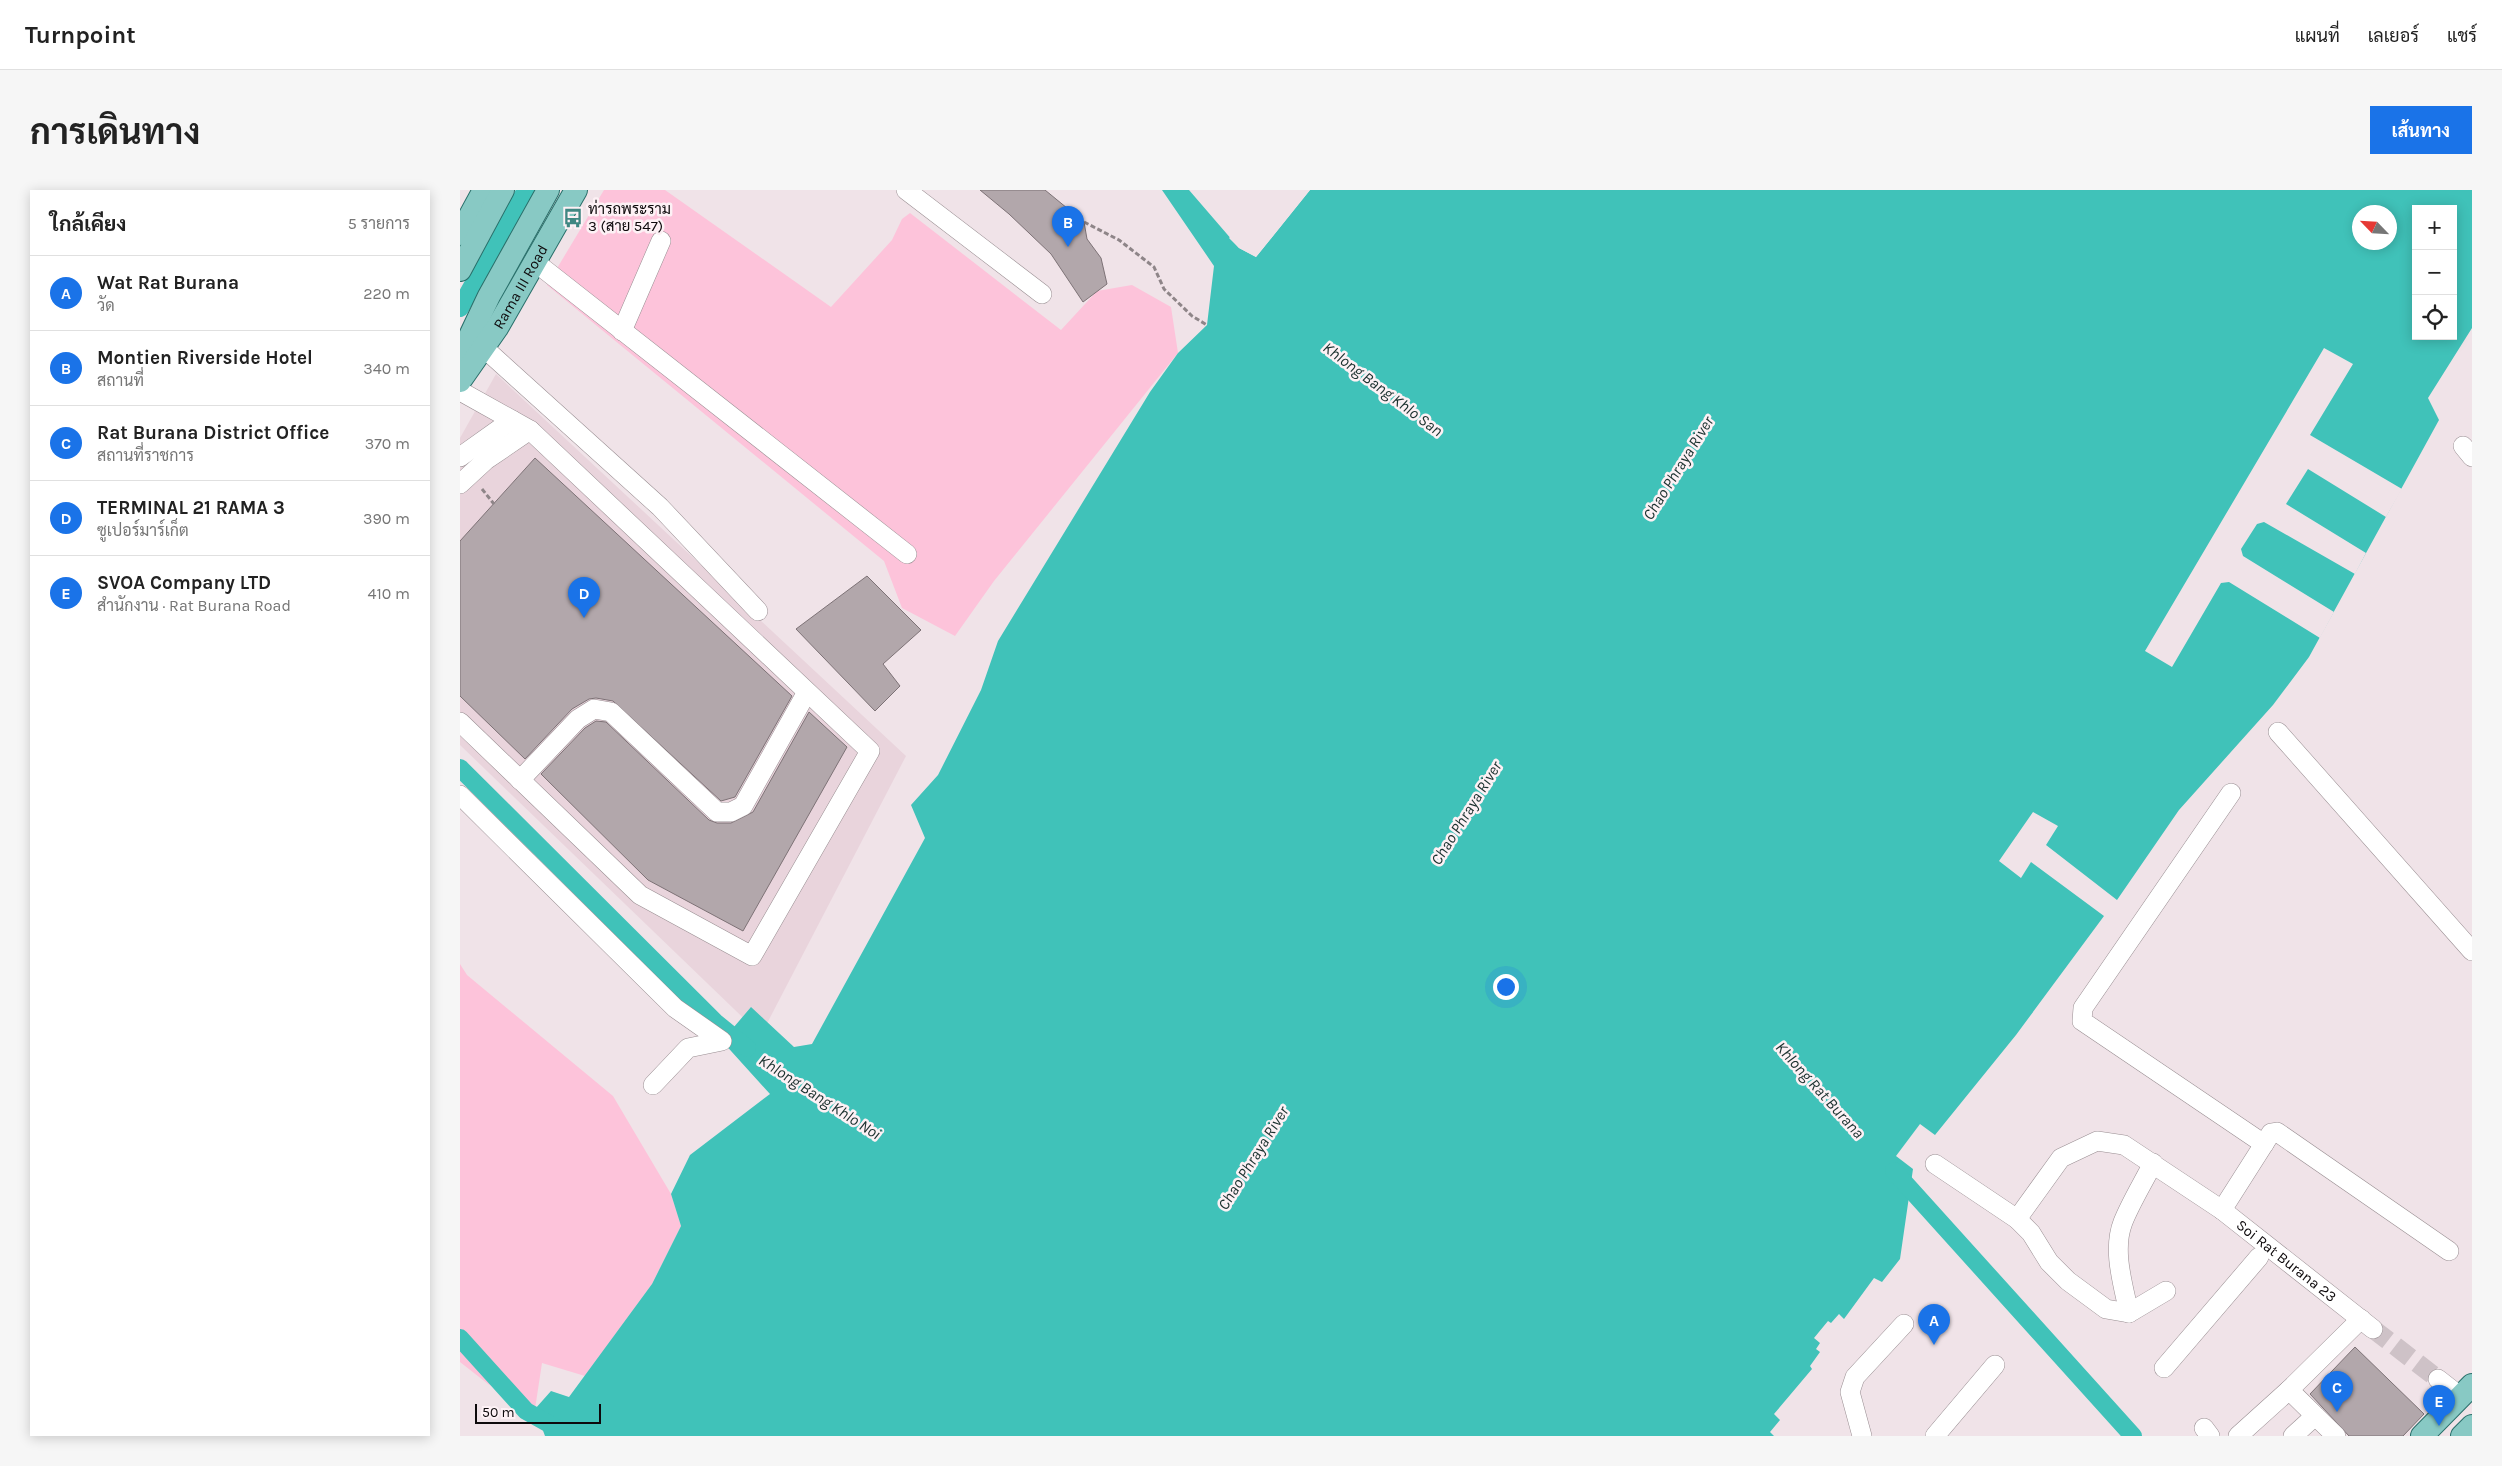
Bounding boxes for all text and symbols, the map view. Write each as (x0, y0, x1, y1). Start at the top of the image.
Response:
text: Turnpoint (25, 21, 136, 49)
text: แผนที่ (2295, 25, 2340, 47)
text: เลเยอร์ (2368, 25, 2419, 47)
text: แชร์ (2447, 25, 2477, 47)
button: เส้นทาง (2370, 106, 2472, 154)
text: การเดินทาง (30, 112, 200, 153)
place label: ท่ารถพระราม 3 (สาย 547) (588, 199, 671, 235)
north arrow (2352, 205, 2397, 250)
map controls (2412, 205, 2457, 340)
button: + (2412, 205, 2457, 250)
pin: B (1052, 206, 1084, 247)
bus stop icon: ท่ารถพระราม 3 (สาย 547) (562, 207, 584, 229)
text: ใกล้เคียง (50, 212, 126, 236)
text: 5 รายการ (348, 214, 410, 233)
street label: Rama III Road (489, 242, 552, 332)
button: − (2412, 250, 2457, 295)
text: Wat Rat Burana (97, 272, 239, 294)
text: A (61, 284, 71, 303)
text: 220 m (363, 284, 410, 303)
button: locate (2412, 295, 2457, 340)
text: วัด (97, 296, 115, 315)
water label: Khlong Bang Khlo San (1319, 338, 1447, 440)
text: Montien Riverside Hotel (97, 347, 313, 369)
text: B (61, 359, 71, 378)
text: 340 m (363, 359, 410, 378)
text: สถานที่ (97, 371, 144, 390)
water label: Chao Phraya River (1638, 412, 1718, 523)
text: Rat Burana District Office (97, 422, 329, 444)
text: C (61, 434, 71, 453)
text: 370 m (365, 434, 410, 453)
text: สถานที่ราชการ (97, 446, 194, 465)
text: TERMINAL 21 RAMA 3 (97, 497, 285, 519)
text: D (61, 509, 71, 528)
text: 390 m (363, 509, 410, 528)
text: ซูเปอร์มาร์เก็ต (97, 521, 189, 540)
text: SVOA Company LTD (97, 572, 271, 594)
pin: D (568, 577, 600, 618)
text: E (61, 584, 71, 603)
text: 410 m (368, 584, 410, 603)
text: สำนักงาน · Rat Burana Road (97, 596, 291, 615)
water label: Chao Phraya River (1426, 757, 1506, 868)
your location (1493, 974, 1519, 1000)
water label: Khlong Rat Burana (1772, 1038, 1868, 1142)
water label: Khlong Bang Khlo Noi (755, 1050, 885, 1144)
water label: Chao Phraya River (1213, 1102, 1293, 1213)
street label: Soi Rat Burana 23 (2233, 1216, 2340, 1306)
pin: A (1918, 1304, 1950, 1345)
pin: C (2321, 1371, 2353, 1412)
pin: E (2423, 1385, 2455, 1426)
scale bar (475, 1401, 601, 1424)
text: 50 m (482, 1404, 515, 1421)

